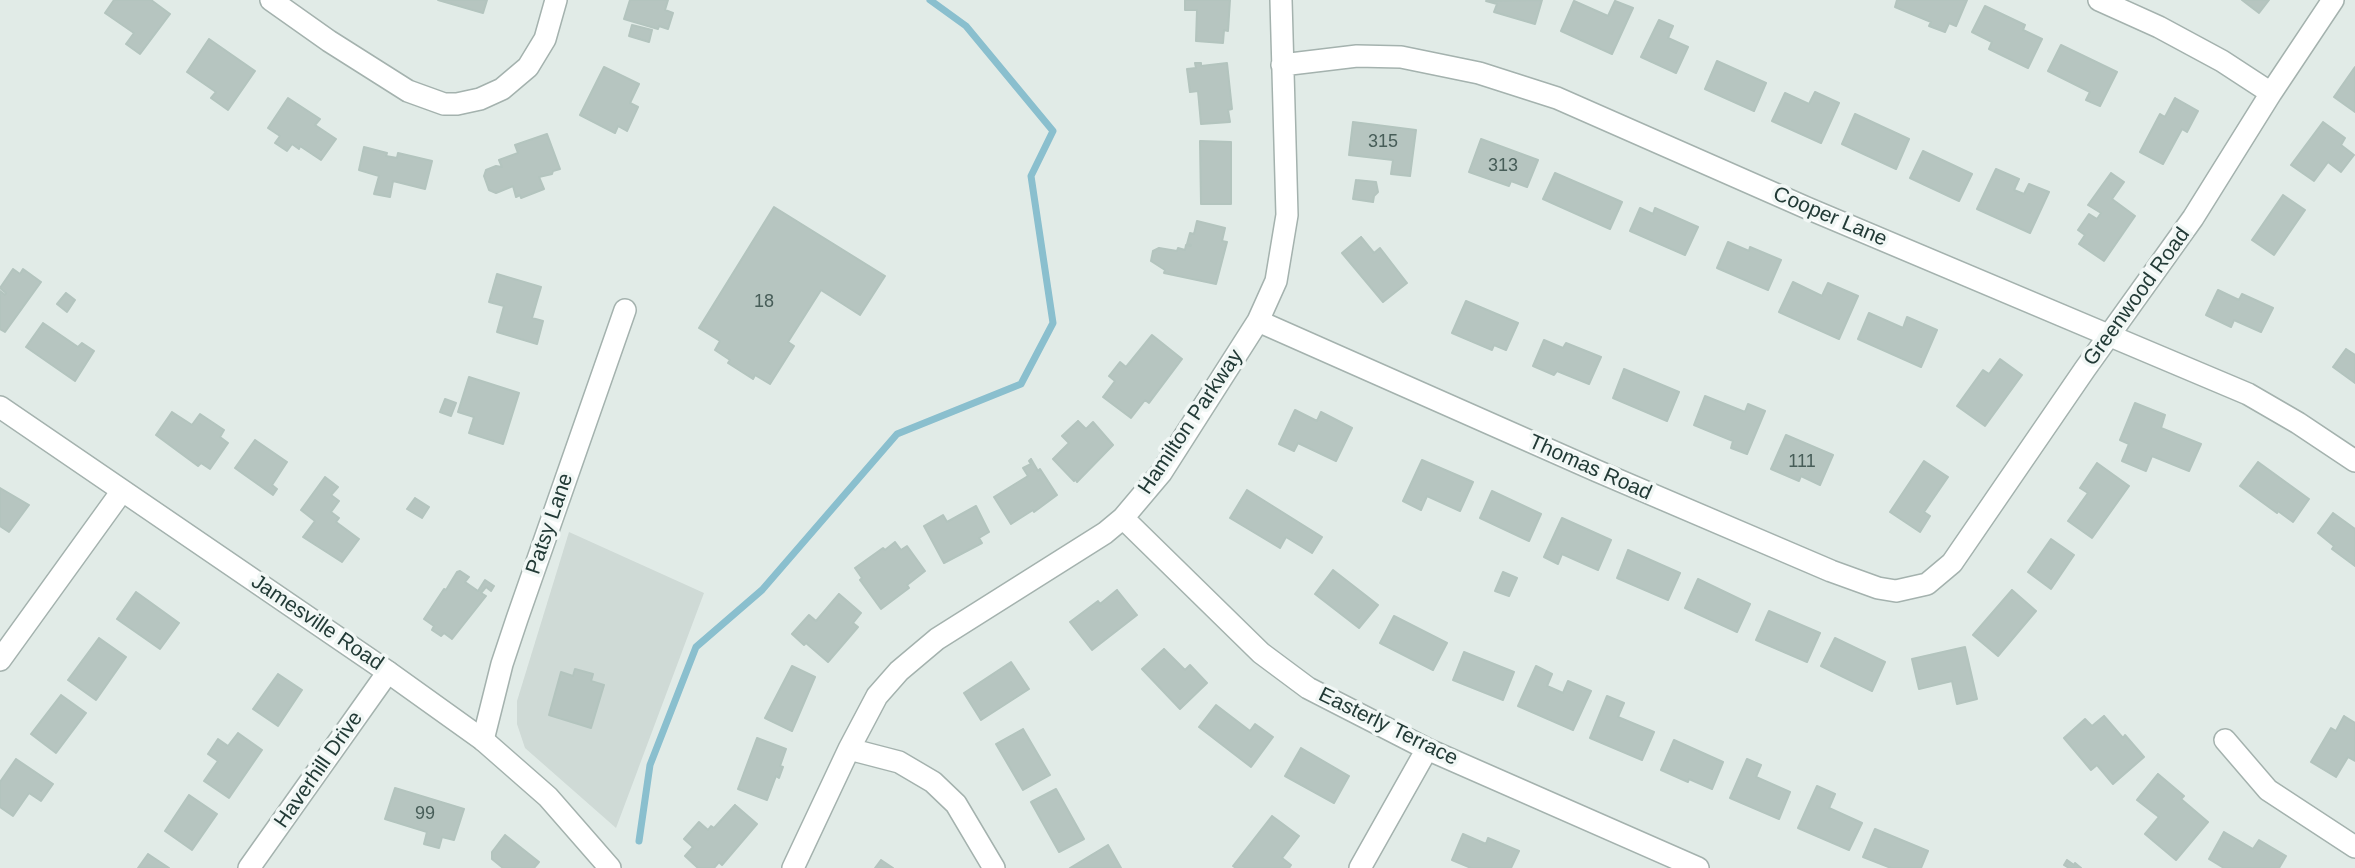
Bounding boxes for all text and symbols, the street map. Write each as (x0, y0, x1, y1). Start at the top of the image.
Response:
house number: 315 (1368, 131, 1398, 153)
house number: 313 (1488, 155, 1518, 177)
street label: Cooper Lane (1769, 182, 1891, 252)
street label: Greenwood Road (2078, 223, 2196, 371)
house number: 18 (754, 291, 774, 313)
street label: Hamilton Parkway (1133, 345, 1249, 499)
street label: Thomas Road (1525, 430, 1655, 506)
house number: 111 (1788, 451, 1816, 473)
street label: Patsy Lane (521, 470, 579, 578)
street label: Jamesville Road (246, 569, 388, 677)
street label: Easterly Terrace (1314, 682, 1462, 772)
street label: Haverhill Drive (270, 707, 368, 833)
house number: 99 (415, 803, 435, 825)

